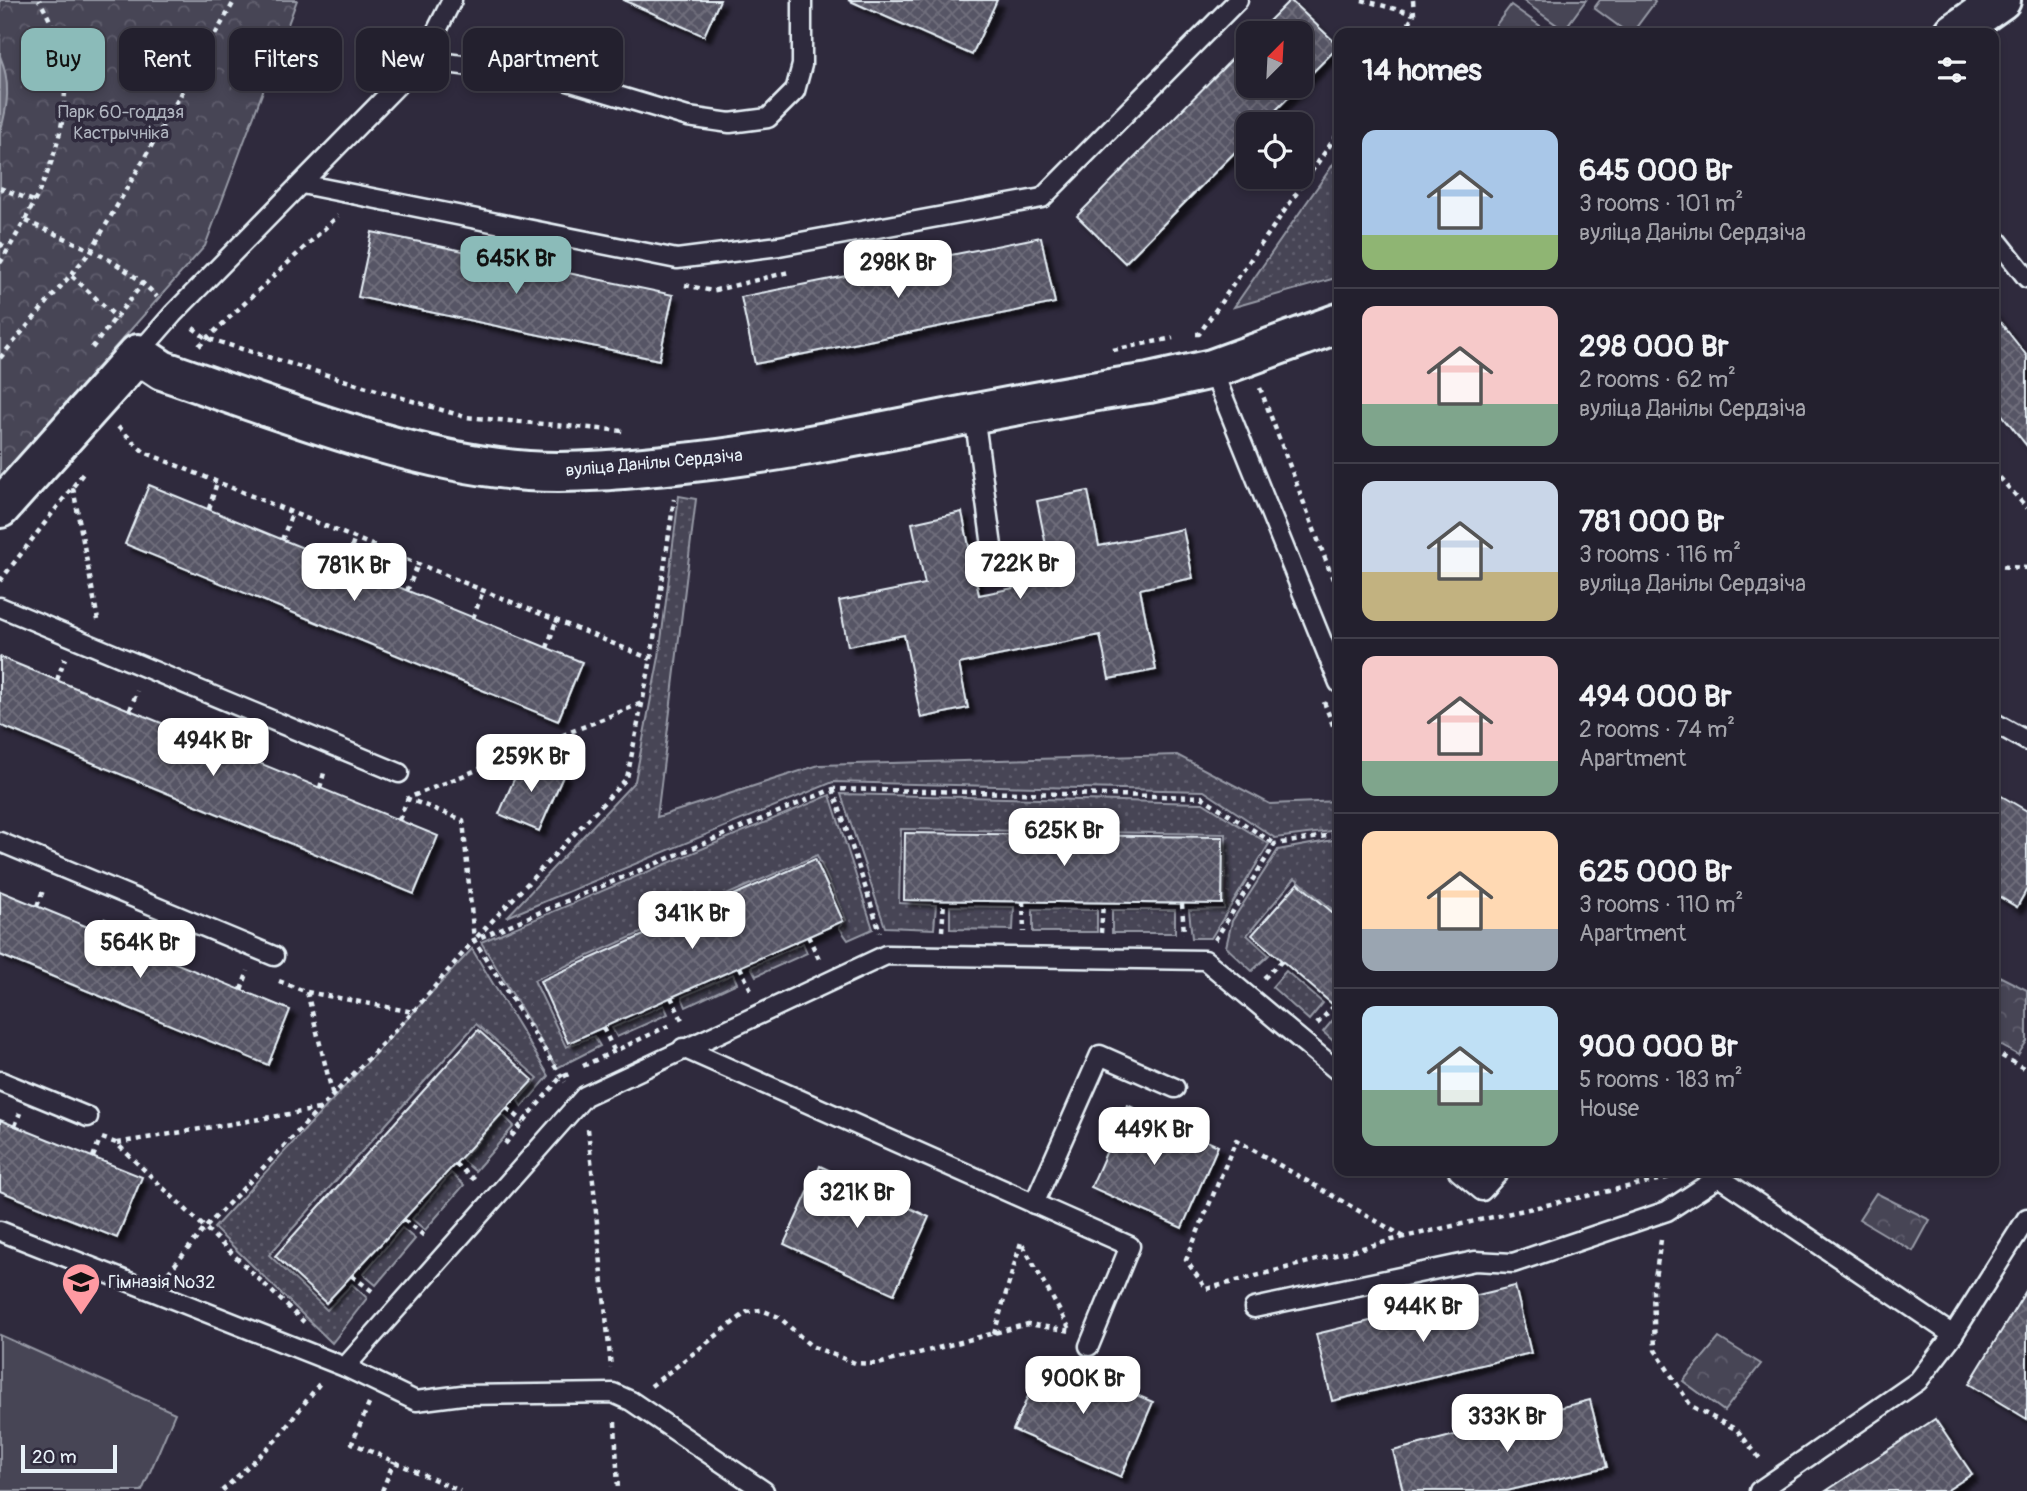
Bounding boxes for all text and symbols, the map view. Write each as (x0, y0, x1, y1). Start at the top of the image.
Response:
north arrow (1236, 21, 1312, 98)
map controls (1236, 21, 1313, 189)
chip: Buy (21, 28, 105, 91)
chip: Rent (119, 28, 215, 91)
chip: Filters (229, 28, 342, 91)
chip: New (356, 28, 449, 91)
chip: Apartment (463, 28, 623, 91)
icon: filters (1933, 51, 1971, 89)
text: 14 homes (1362, 52, 1482, 89)
park label: Парк 60-годдзя Кастрычніка (58, 101, 184, 145)
button: locate (1236, 112, 1313, 189)
text: 645 000 Br (1579, 152, 1732, 189)
icon: home (1418, 158, 1502, 242)
text: 3 rooms · 101 m² (1579, 189, 1743, 218)
text: вуліца Данілы Сердзіча (1579, 218, 1806, 247)
pin: 645K Br (451, 236, 581, 296)
pin: 298K Br (833, 240, 963, 300)
text: 645K Br (476, 244, 556, 273)
text: 298K Br (860, 248, 936, 277)
text: 298 000 Br (1579, 328, 1729, 365)
icon: home (1418, 334, 1502, 418)
text: 2 rooms · 62 m² (1579, 365, 1736, 394)
text: вуліца Данілы Сердзіча (1579, 394, 1806, 423)
street label: вуліца Данілы Сердзіча (564, 444, 744, 482)
text: 781 000 Br (1579, 503, 1724, 540)
icon: home (1418, 509, 1502, 593)
text: 3 rooms · 116 m² (1579, 540, 1741, 569)
pin: 722K Br (955, 542, 1085, 601)
pin: 781K Br (289, 544, 419, 603)
text: 722K Br (981, 549, 1059, 578)
text: 781K Br (318, 551, 390, 580)
text: вуліца Данілы Сердзіча (1579, 569, 1806, 598)
text: 494 000 Br (1579, 678, 1731, 715)
icon: home (1418, 684, 1502, 768)
text: 2 rooms · 74 m² (1579, 715, 1735, 744)
pin: 494K Br (148, 718, 278, 778)
text: 494K Br (174, 726, 252, 755)
pin: 259K Br (466, 734, 596, 794)
text: 259K Br (492, 742, 570, 771)
text: Apartment (1579, 744, 1686, 773)
pin: 625K Br (999, 808, 1129, 868)
text: 625K Br (1025, 816, 1103, 845)
text: 625 000 Br (1579, 853, 1732, 890)
icon: home (1418, 859, 1502, 943)
text: 3 rooms · 110 m² (1579, 890, 1743, 919)
pin: 341K Br (627, 892, 757, 951)
text: 341K Br (654, 899, 730, 928)
text: Apartment (1579, 919, 1686, 948)
pin: 564K Br (75, 920, 205, 980)
text: 564K Br (100, 928, 180, 957)
text: 900 000 Br (1579, 1028, 1738, 1065)
icon: home (1418, 1034, 1502, 1118)
text: 5 rooms · 183 m² (1579, 1065, 1743, 1094)
text: House (1579, 1094, 1639, 1123)
pin: 449K Br (1089, 1108, 1219, 1167)
text: 449K Br (1115, 1115, 1193, 1144)
pin: 321K Br (792, 1170, 922, 1230)
text: 321K Br (820, 1178, 894, 1207)
school or university icon: Гімназія №32 (60, 1261, 102, 1316)
place label: Гімназія №32 (108, 1271, 215, 1294)
pin: 944K Br (1358, 1284, 1488, 1344)
text: 944K Br (1384, 1292, 1462, 1321)
pin: 900K Br (1018, 1356, 1148, 1416)
text: 900K Br (1041, 1364, 1125, 1393)
pin: 333K Br (1442, 1394, 1572, 1454)
text: 333K Br (1468, 1402, 1546, 1431)
scale bar (21, 1442, 117, 1474)
text: 20 m (32, 1445, 77, 1469)

